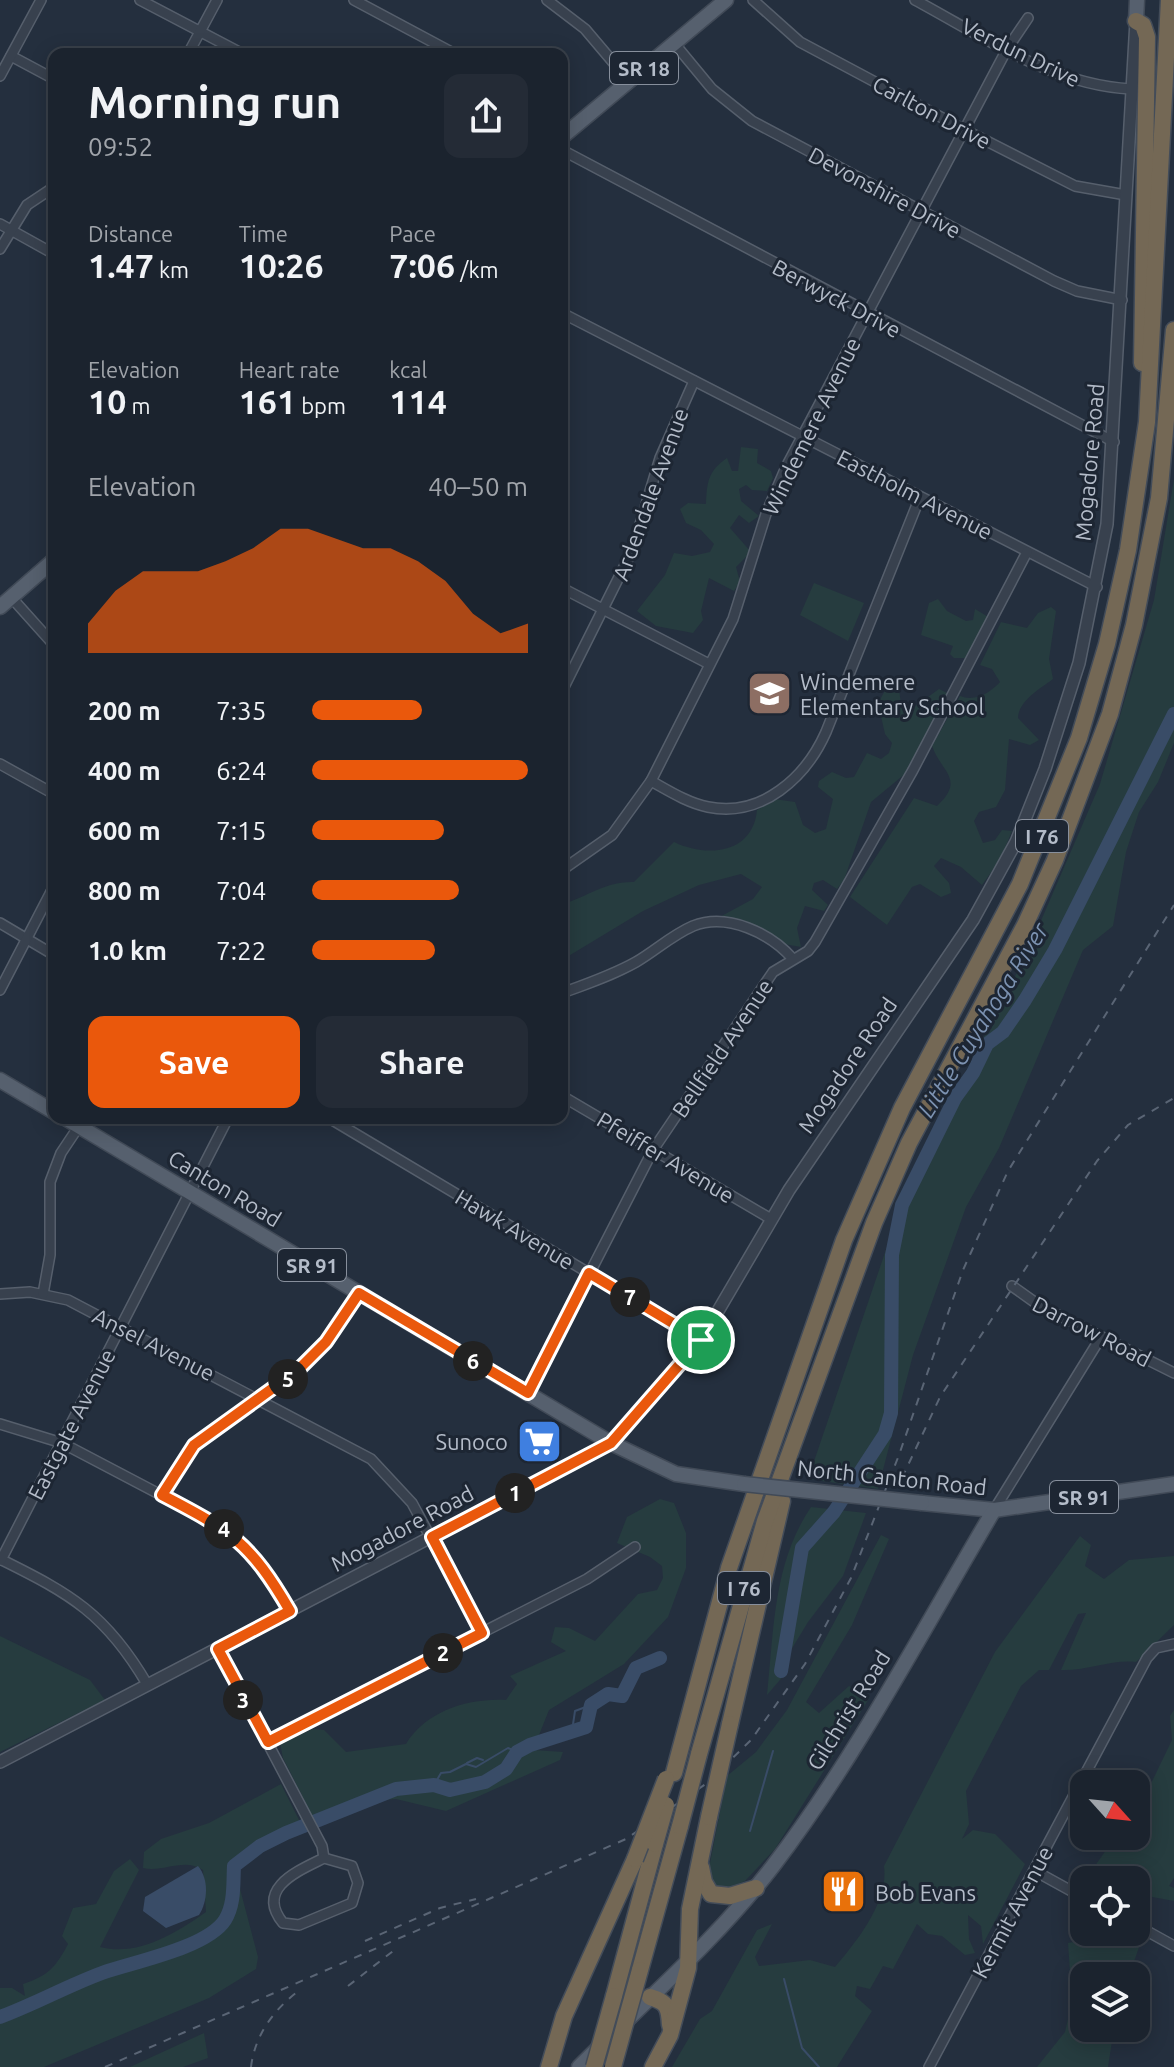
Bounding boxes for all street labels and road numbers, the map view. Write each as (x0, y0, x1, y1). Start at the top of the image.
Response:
street label: Verdun Drive (958, 13, 1084, 91)
road number: SR 18 (610, 52, 678, 84)
street label: Carlton Drive (869, 70, 995, 154)
street label: Devonshire Drive (805, 141, 965, 243)
street label: Berwyck Drive (769, 254, 905, 342)
street label: Windemere Avenue (757, 333, 865, 519)
street label: Mogadore Road (1070, 382, 1108, 542)
street label: Ardendale Avenue (607, 404, 693, 584)
street label: Eastholm Avenue (833, 444, 997, 544)
road number: I 76 (1016, 820, 1068, 852)
street label: Bellfield Avenue (667, 974, 777, 1122)
street label: Mogadore Road (792, 993, 902, 1137)
street label: Pfeiffer Avenue (593, 1106, 739, 1208)
street label: Canton Road (164, 1145, 286, 1231)
street label: Hawk Avenue (451, 1184, 579, 1274)
road number: SR 91 (278, 1249, 346, 1281)
street label: Darrow Road (1029, 1291, 1155, 1371)
street label: Ansel Avenue (89, 1303, 219, 1385)
street label: Eastgate Avenue (22, 1345, 120, 1503)
street label: North Canton Road (796, 1455, 988, 1499)
street label: Mogadore Road (326, 1480, 478, 1576)
road number: SR 91 (1050, 1481, 1118, 1513)
road number: I 76 (718, 1572, 770, 1604)
street label: Gilchrist Road (801, 1646, 895, 1774)
street label: Kermit Avenue (967, 1842, 1057, 1982)

